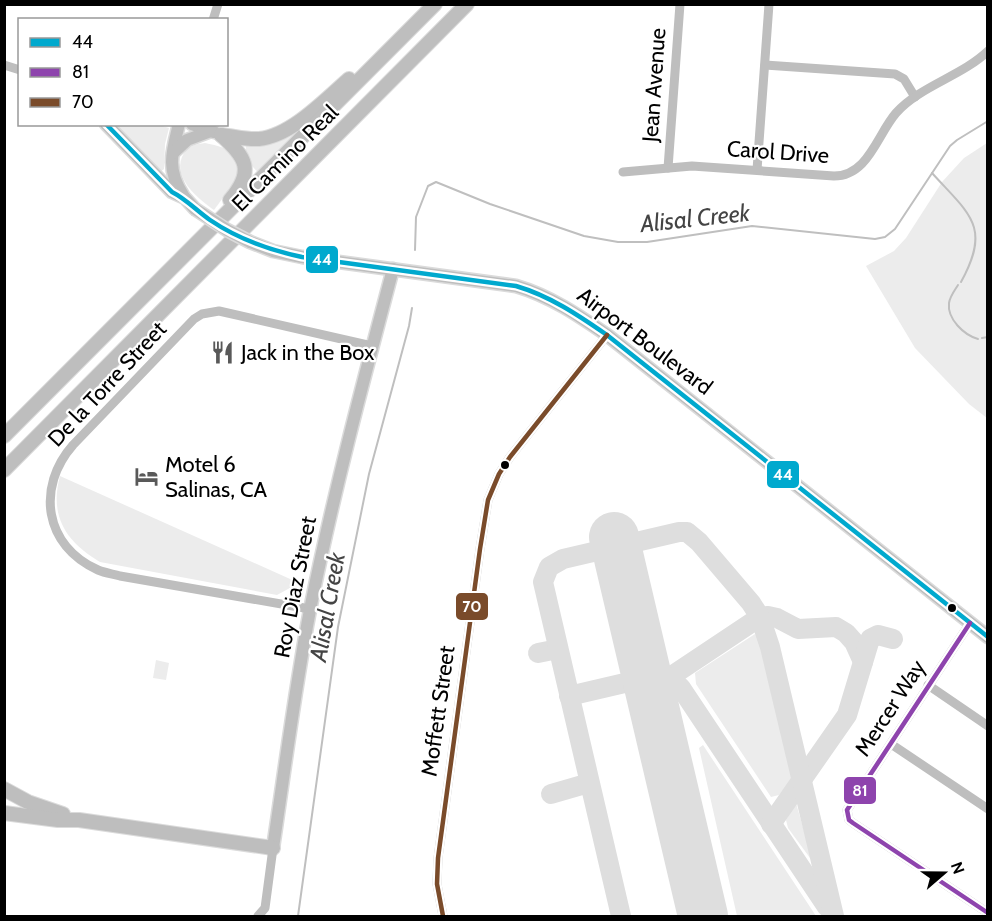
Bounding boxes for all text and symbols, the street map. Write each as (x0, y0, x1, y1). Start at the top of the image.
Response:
legend (18, 18, 228, 126)
street label: Jean Avenue (636, 27, 671, 144)
text: 44 (72, 31, 93, 53)
text: 81 (72, 61, 89, 83)
text: 70 (72, 91, 93, 113)
street label: El Camino Real (226, 99, 344, 217)
street label: Carol Drive (726, 135, 830, 169)
water label: Alisal Creek (638, 198, 752, 238)
line badge: 44 (305, 245, 339, 274)
text: 44 (312, 250, 332, 269)
street label: Airport Boulevard (572, 281, 718, 401)
street label: De la Torre Street (42, 315, 172, 452)
restaurant icon: Jack in the Box (210, 339, 236, 365)
place label: Jack in the Box (240, 339, 375, 366)
place label: Motel 6 Salinas, CA (165, 451, 267, 503)
unlabelled marker (499, 459, 511, 471)
line badge: 44 (766, 460, 800, 489)
hotel icon: Motel 6 Salinas, CA (134, 464, 160, 490)
text: 44 (773, 465, 793, 484)
street label: Roy Diaz Street (268, 513, 322, 660)
water label: Alisal Creek (303, 550, 351, 665)
line badge: 70 (455, 592, 489, 621)
text: 70 (462, 597, 482, 616)
unlabelled marker (946, 602, 958, 614)
street label: Moffett Street (415, 643, 461, 778)
street label: Mercer Way (849, 655, 931, 761)
line badge: 81 (843, 776, 877, 805)
text: 81 (852, 781, 868, 800)
north arrow (914, 843, 974, 903)
text: N (947, 859, 968, 877)

